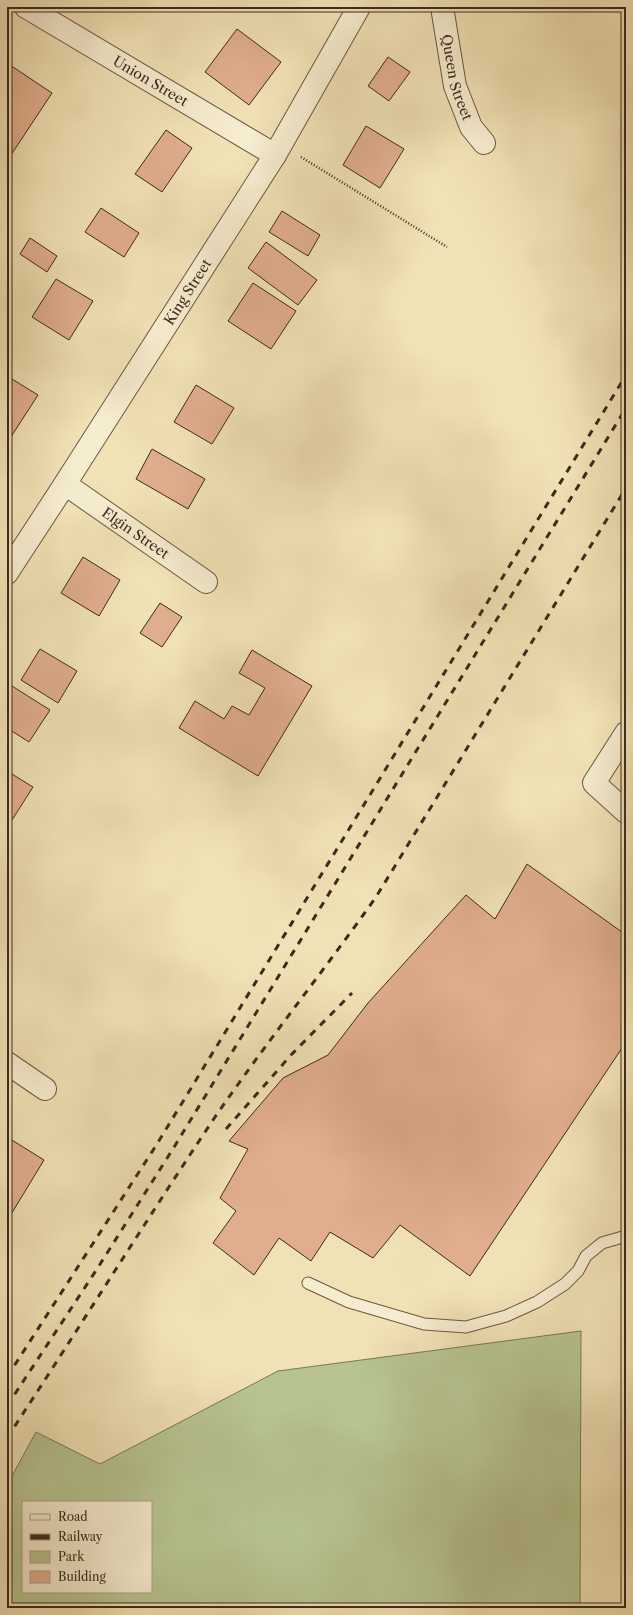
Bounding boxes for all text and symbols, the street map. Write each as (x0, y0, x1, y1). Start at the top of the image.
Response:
street label: Queen Street (438, 33, 476, 123)
street label: Union Street (110, 52, 192, 110)
street label: King Street (160, 256, 215, 328)
street label: Elgin Street (99, 504, 173, 563)
legend (22, 1501, 152, 1593)
text: Road (58, 1509, 88, 1524)
text: Railway (58, 1529, 103, 1544)
text: Park (58, 1549, 85, 1564)
text: Building (58, 1569, 106, 1584)

